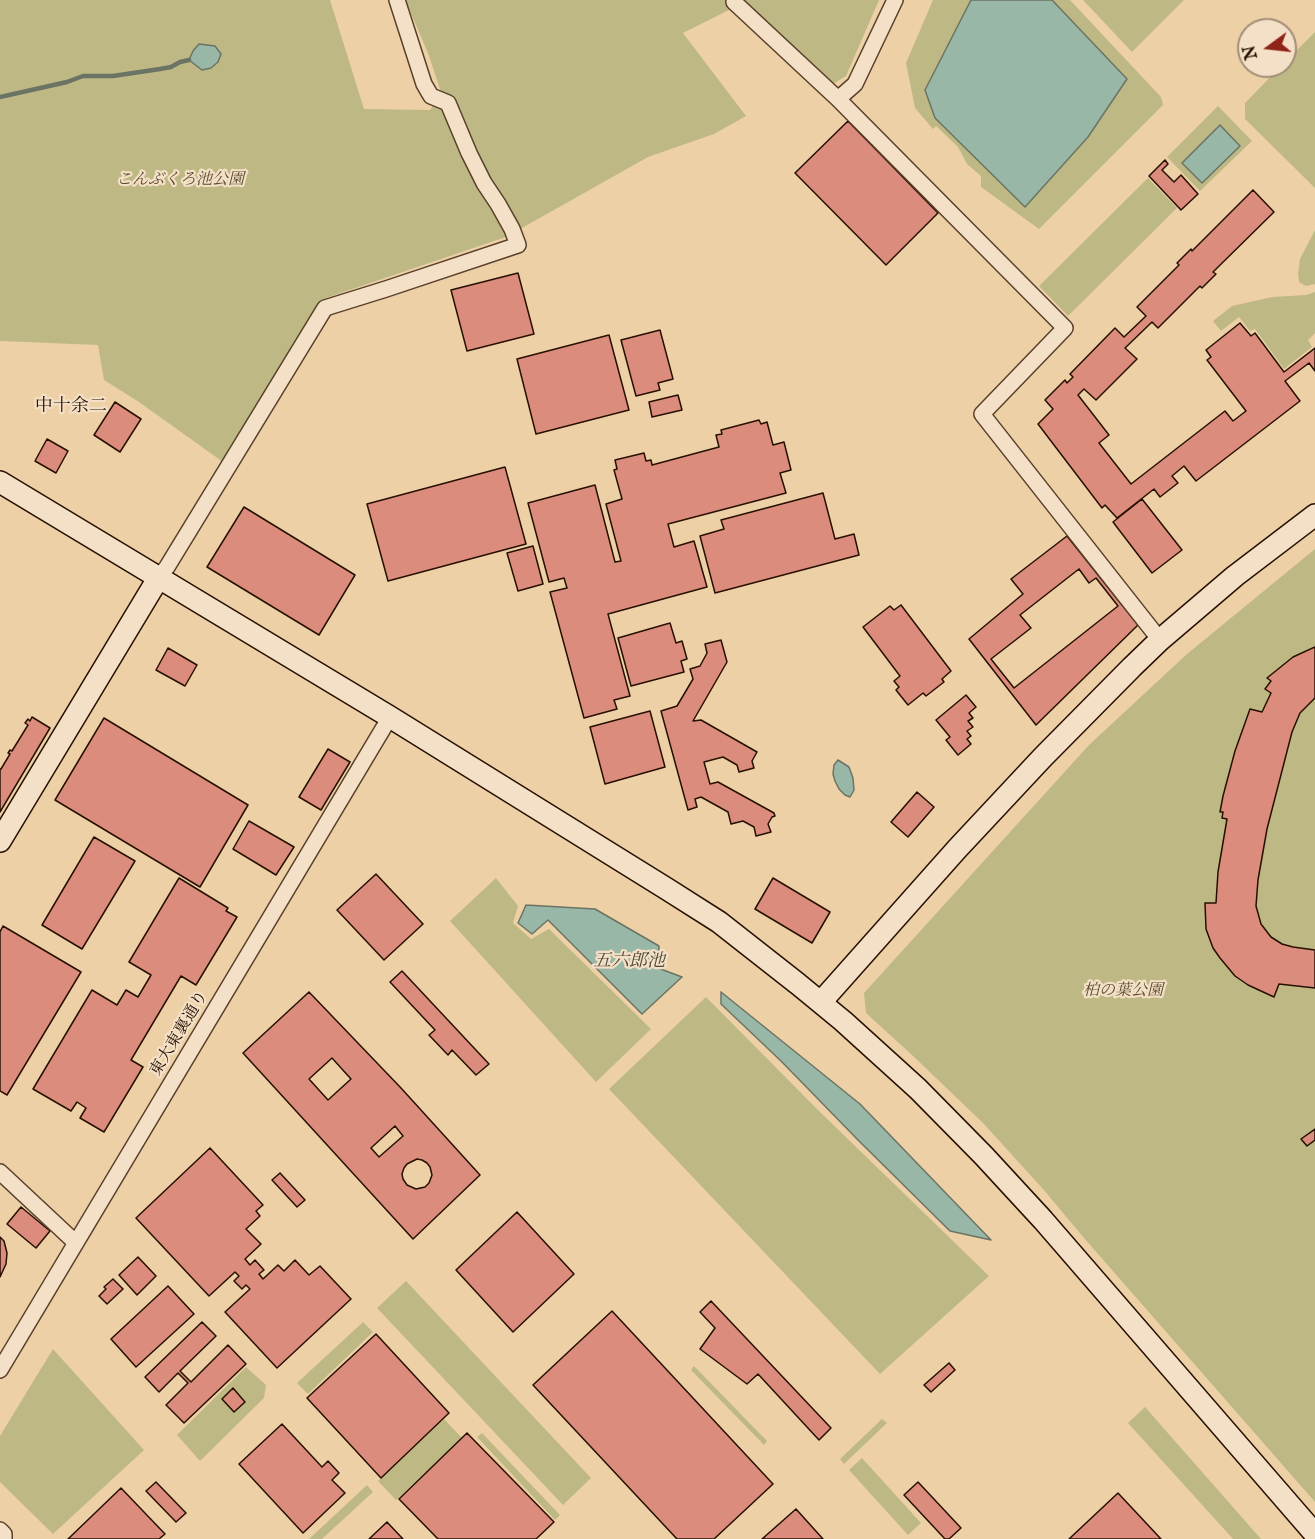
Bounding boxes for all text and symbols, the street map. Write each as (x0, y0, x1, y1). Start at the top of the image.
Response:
north arrow (1237, 18, 1297, 78)
text: N (1240, 43, 1263, 61)
park label: こんぶくろ池公園 (116, 171, 244, 191)
district label: 中十余二 (35, 396, 107, 418)
water label: 五六郎池 (593, 951, 665, 973)
park label: 柏の葉公園 (1083, 982, 1163, 1002)
street label: 東大東裏通り (147, 988, 213, 1080)

